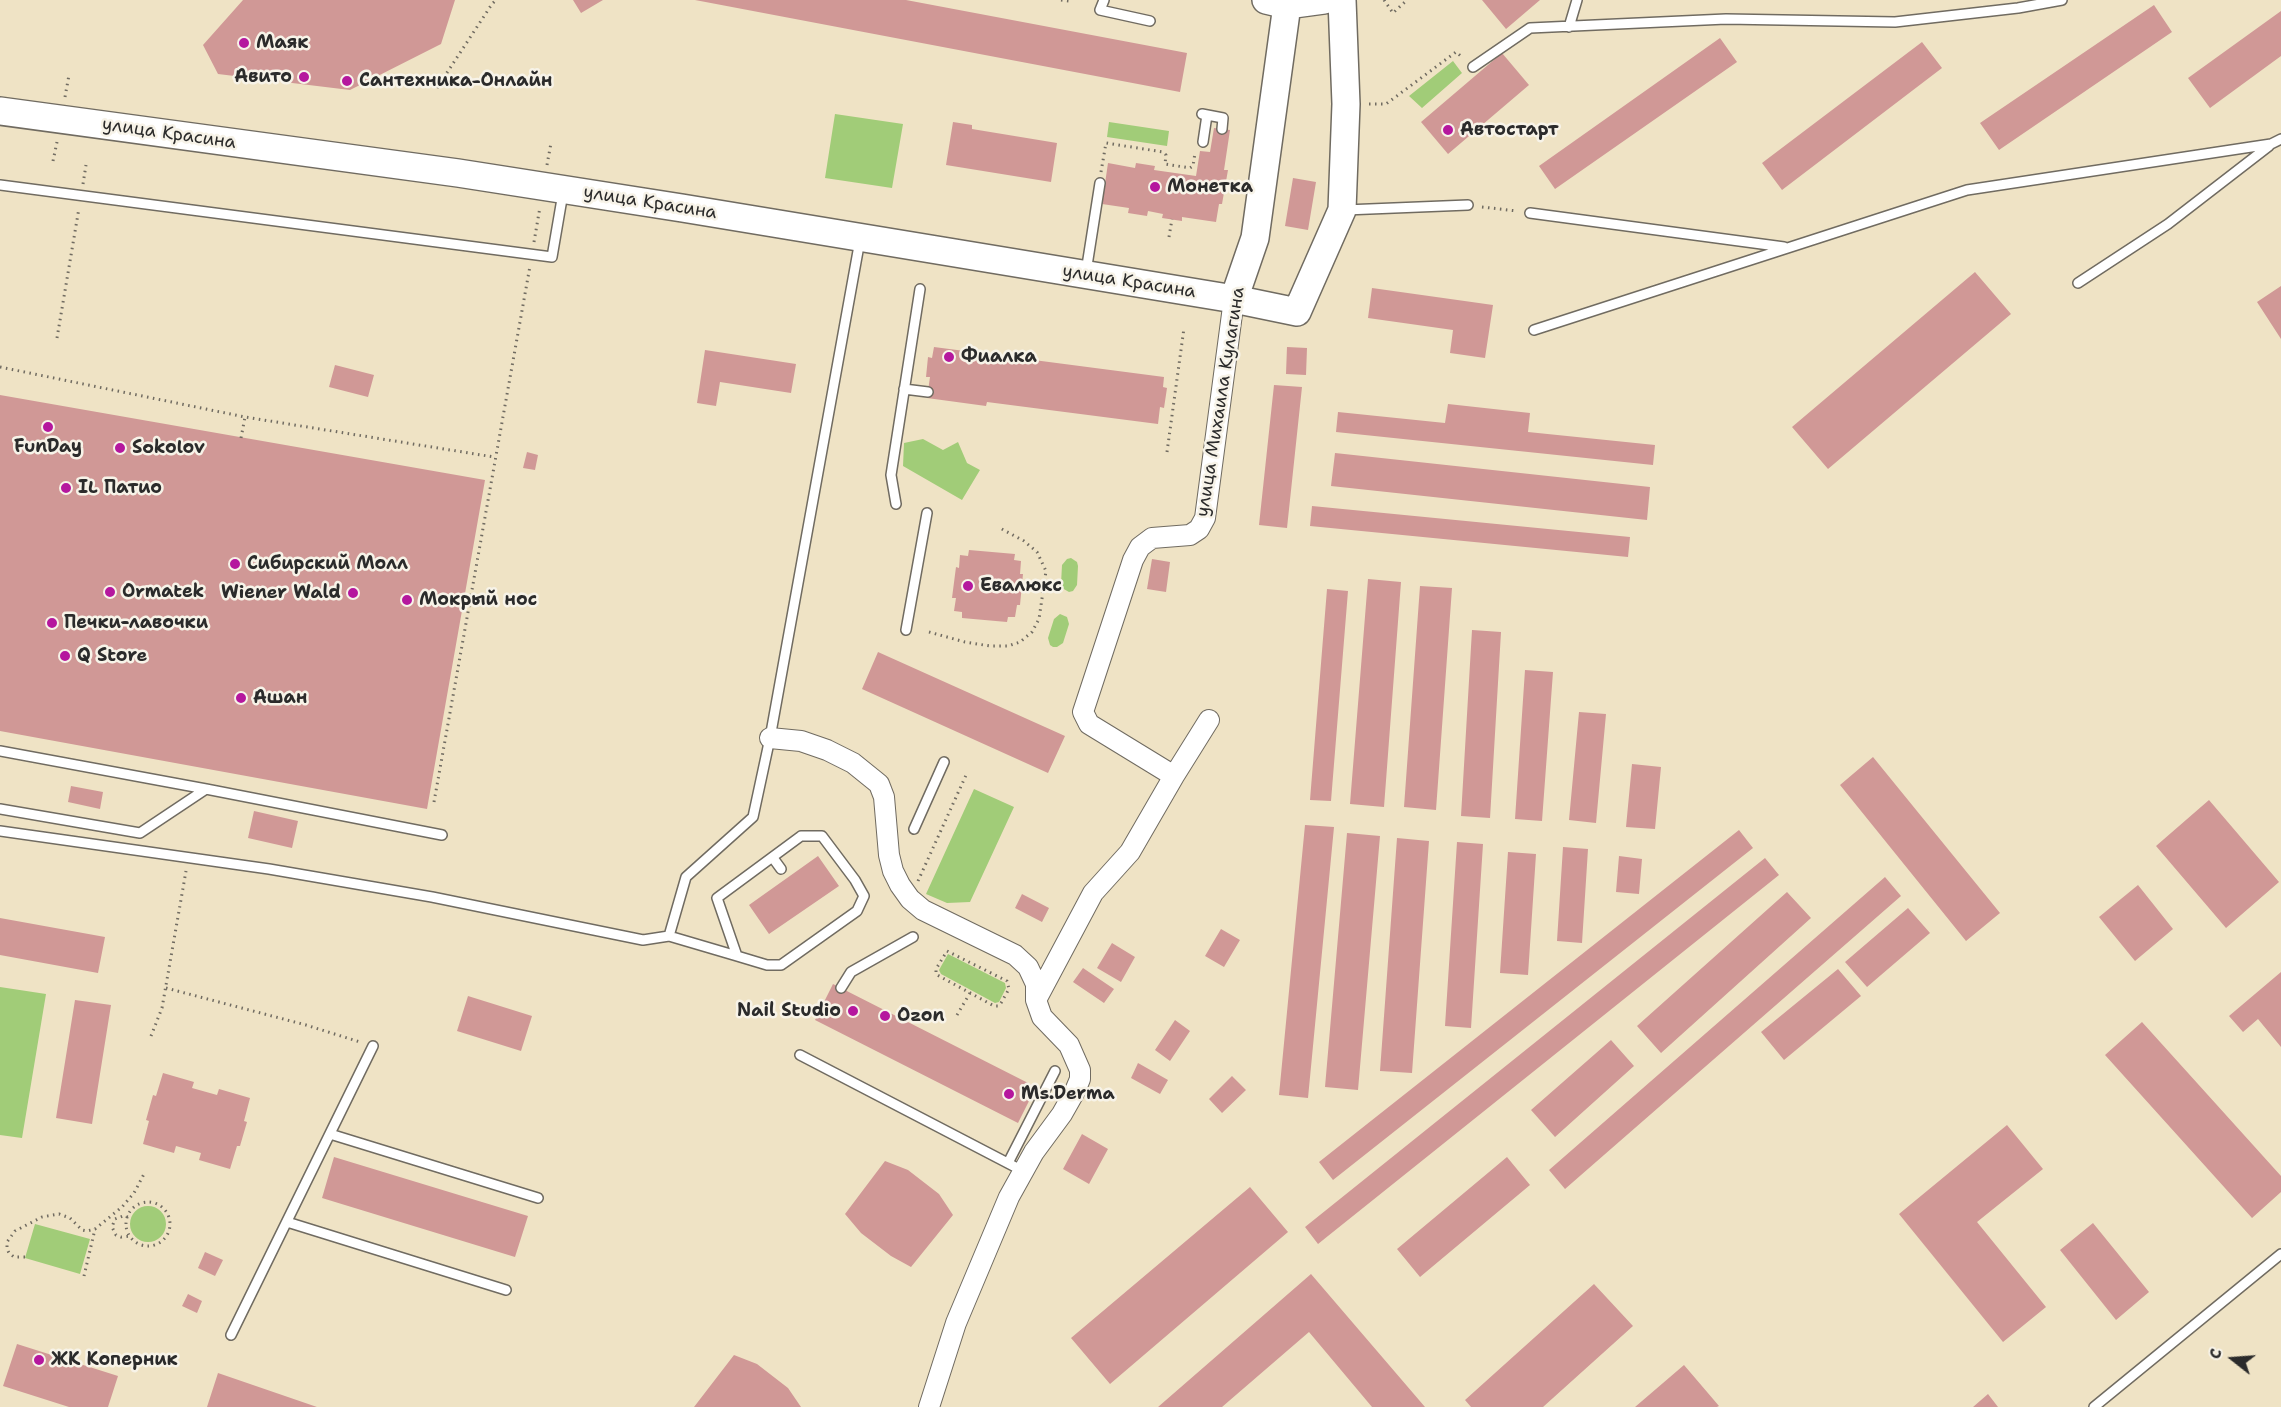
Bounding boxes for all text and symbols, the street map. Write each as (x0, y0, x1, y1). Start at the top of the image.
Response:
place label: Маяк (256, 32, 309, 54)
marker: Маяк (237, 36, 251, 50)
place label: Авито (234, 66, 292, 88)
marker: Авито (297, 70, 311, 84)
place label: Сантехника-Онлайн (359, 70, 552, 92)
marker: Сантехника-Онлайн (340, 74, 354, 88)
street label: улица Красина (101, 114, 237, 154)
place label: Автостарт (1460, 119, 1559, 141)
marker: Автостарт (1441, 123, 1455, 137)
place label: Монетка (1167, 176, 1253, 198)
marker: Монетка (1148, 180, 1162, 194)
street label: улица Красина (582, 182, 718, 224)
street label: улица Красина (1061, 261, 1197, 303)
street label: улица Михаила Кулагина (1192, 286, 1250, 518)
place label: Фиалка (961, 346, 1037, 368)
marker: Фиалка (942, 350, 956, 364)
marker: FunDay (41, 420, 55, 434)
place label: FunDay (14, 436, 82, 458)
place label: Sokolov (132, 437, 205, 459)
marker: Sokolov (113, 441, 127, 455)
place label: IL Патио (78, 477, 162, 499)
marker: IL Патио (59, 481, 73, 495)
place label: Сибирский Молл (247, 553, 408, 575)
marker: Сибирский Молл (228, 557, 242, 571)
place label: Евалюкс (980, 575, 1062, 597)
marker: Евалюкс (961, 579, 975, 593)
place label: Ormatek (122, 581, 204, 603)
place label: Wiener Wald (221, 582, 341, 604)
marker: Ormatek (103, 585, 117, 599)
marker: Wiener Wald (346, 586, 360, 600)
place label: Мокрый нос (419, 589, 537, 611)
marker: Мокрый нос (400, 593, 414, 607)
place label: Печки-лавочки (64, 612, 208, 634)
marker: Печки-лавочки (45, 616, 59, 630)
place label: Q Store (77, 645, 147, 667)
marker: Q Store (58, 649, 72, 663)
place label: Ашан (253, 687, 307, 709)
marker: Ашан (234, 691, 248, 705)
place label: Nail Studio (737, 1000, 841, 1022)
marker: Nail Studio (846, 1004, 860, 1018)
place label: Ozon (897, 1005, 944, 1027)
marker: Ozon (878, 1009, 892, 1023)
place label: Ms.Derma (1021, 1083, 1115, 1105)
marker: Ms.Derma (1002, 1087, 1016, 1101)
north arrow (2203, 1329, 2263, 1389)
text: С (2204, 1346, 2227, 1361)
place label: ЖК Коперник (51, 1349, 178, 1371)
marker: ЖК Коперник (32, 1353, 46, 1367)

